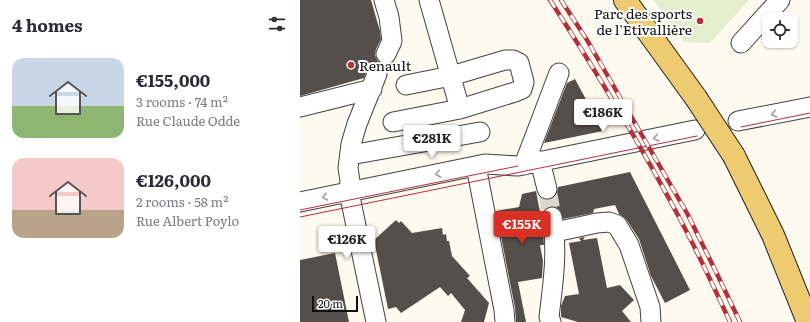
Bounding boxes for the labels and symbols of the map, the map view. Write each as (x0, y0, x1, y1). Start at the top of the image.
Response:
place label: Parc des sports de l'Etivallière (594, 3, 692, 39)
marker: Parc des sports de l'Etivallière (695, 16, 705, 26)
place label: Renault (359, 55, 412, 75)
marker: Renault (346, 60, 356, 70)
pin: €186K (575, 99, 631, 133)
one-way arrow (771, 109, 777, 117)
pin: €281K (404, 125, 460, 159)
one-way arrow (653, 134, 659, 142)
one-way arrow (435, 169, 441, 178)
one-way arrow (321, 192, 328, 201)
pin: €155K (494, 211, 550, 245)
pin: €126K (319, 226, 375, 260)
scale bar (312, 294, 358, 313)

